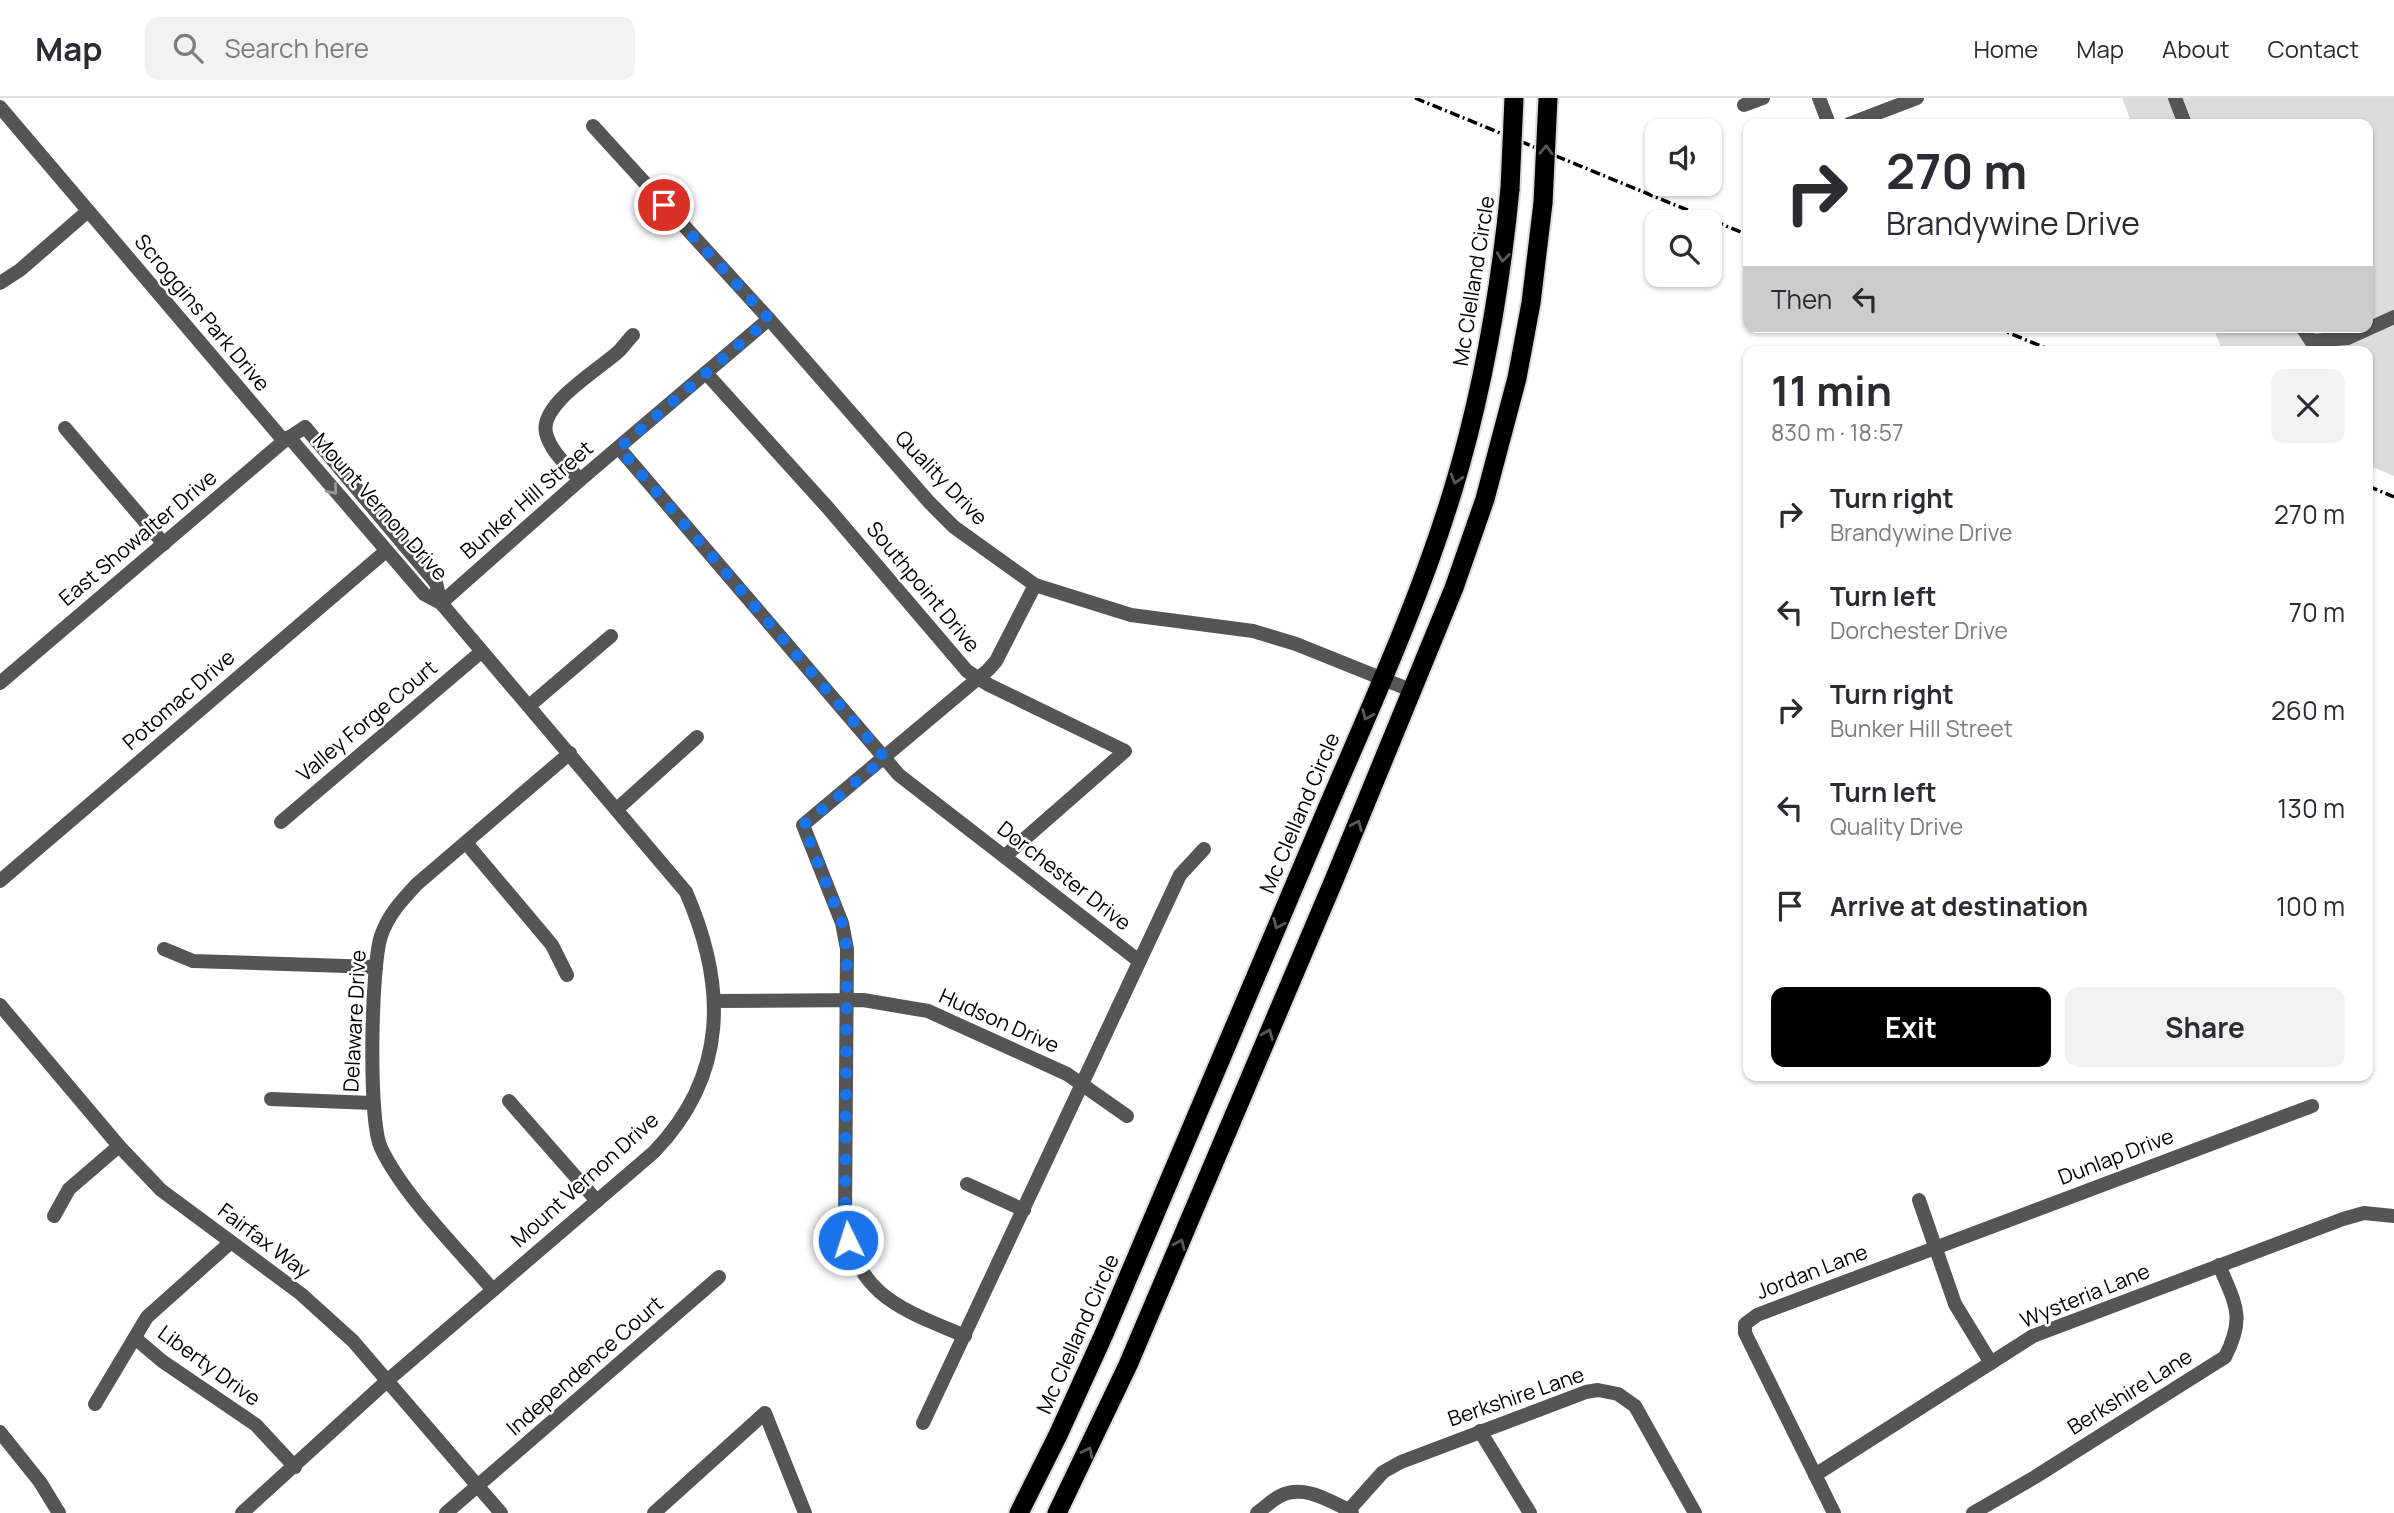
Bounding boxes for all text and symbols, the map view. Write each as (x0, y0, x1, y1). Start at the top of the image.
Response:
search box (145, 17, 635, 80)
text: Map (35, 26, 103, 71)
icon: search (169, 29, 207, 67)
text: Search here (225, 30, 369, 66)
text: Home (1973, 32, 2038, 65)
text: Map (2076, 32, 2124, 65)
text: About (2162, 32, 2230, 65)
text: Contact (2268, 32, 2359, 65)
map controls (1645, 119, 1722, 287)
button: sound (1645, 119, 1722, 196)
text: 270 m (1886, 137, 2027, 204)
one-way arrow (1539, 145, 1554, 156)
icon: right (1771, 147, 1862, 238)
pin (634, 175, 694, 235)
icon: arrive (645, 186, 683, 224)
street label: Mc Clelland Circle (1446, 194, 1500, 368)
text: Brandywine Drive (1886, 201, 2140, 245)
button: search (1645, 210, 1722, 287)
street label: Scroggins Park Drive (129, 228, 277, 397)
one-way arrow (1496, 251, 1511, 263)
icon: left (1846, 280, 1884, 318)
text: Then (1771, 281, 1832, 317)
text: 11 min (1771, 361, 1892, 419)
button: close (2271, 369, 2345, 443)
text: 830 m · 18:57 (1771, 416, 1904, 448)
street label: Quality Drive (889, 424, 994, 531)
street label: Mount Vernon Drive (307, 427, 455, 586)
street label: Bunker Hill Street (454, 434, 599, 565)
street label: East Showalter Drive (53, 463, 222, 612)
one-way arrow (1450, 473, 1464, 485)
text: Turn right (1830, 480, 1954, 516)
one-way arrow (325, 481, 337, 494)
icon: right (1771, 495, 1809, 533)
text: 270 m (2274, 496, 2345, 532)
street label: Southpoint Drive (861, 515, 987, 658)
text: Brandywine Drive (1830, 516, 2012, 548)
text: Turn left (1830, 578, 1937, 614)
icon: left (1771, 593, 1809, 631)
text: 70 m (2289, 594, 2345, 630)
text: Dorchester Drive (1830, 614, 2008, 646)
street label: Potomac Drive (116, 643, 240, 756)
street label: Valley Forge Court (290, 653, 442, 787)
text: Turn right (1830, 676, 1954, 712)
icon: right (1771, 691, 1809, 729)
text: 260 m (2271, 692, 2345, 728)
one-way arrow (1361, 708, 1375, 720)
text: Bunker Hill Street (1830, 712, 2013, 744)
street label: Mc Clelland Circle (1253, 728, 1346, 897)
text: Turn left (1830, 774, 1937, 810)
icon: left (1771, 789, 1809, 827)
text: 130 m (2277, 790, 2345, 826)
text: Quality Drive (1830, 810, 1963, 842)
street label: Dorchester Drive (992, 814, 1137, 936)
one-way arrow (1348, 820, 1362, 832)
icon: arrive (1771, 887, 1809, 925)
text: Arrive at destination (1830, 888, 2088, 924)
text: 100 m (2276, 888, 2345, 924)
one-way arrow (1272, 917, 1286, 930)
street label: Delaware Drive (336, 949, 372, 1093)
street label: Hudson Drive (935, 981, 1064, 1059)
button: Exit (1771, 987, 2051, 1067)
button: Share (2065, 987, 2345, 1067)
one-way arrow (1260, 1029, 1274, 1042)
street label: Mount Vernon Drive (505, 1105, 664, 1253)
street label: Dunlap Drive (2054, 1121, 2177, 1191)
street label: Fairfax Way (213, 1196, 317, 1284)
position arrow (811, 1203, 885, 1277)
street label: Jordan Lane (1752, 1237, 1871, 1305)
one-way arrow (1172, 1239, 1186, 1251)
street label: Mc Clelland Circle (1029, 1249, 1125, 1418)
street label: Wysteria Lane (2016, 1256, 2154, 1334)
street label: Independence Court (500, 1289, 669, 1441)
street label: Liberty Drive (153, 1318, 267, 1412)
street label: Berkshire Lane (2062, 1342, 2197, 1441)
street label: Berkshire Lane (1444, 1360, 1587, 1432)
one-way arrow (1079, 1447, 1093, 1459)

